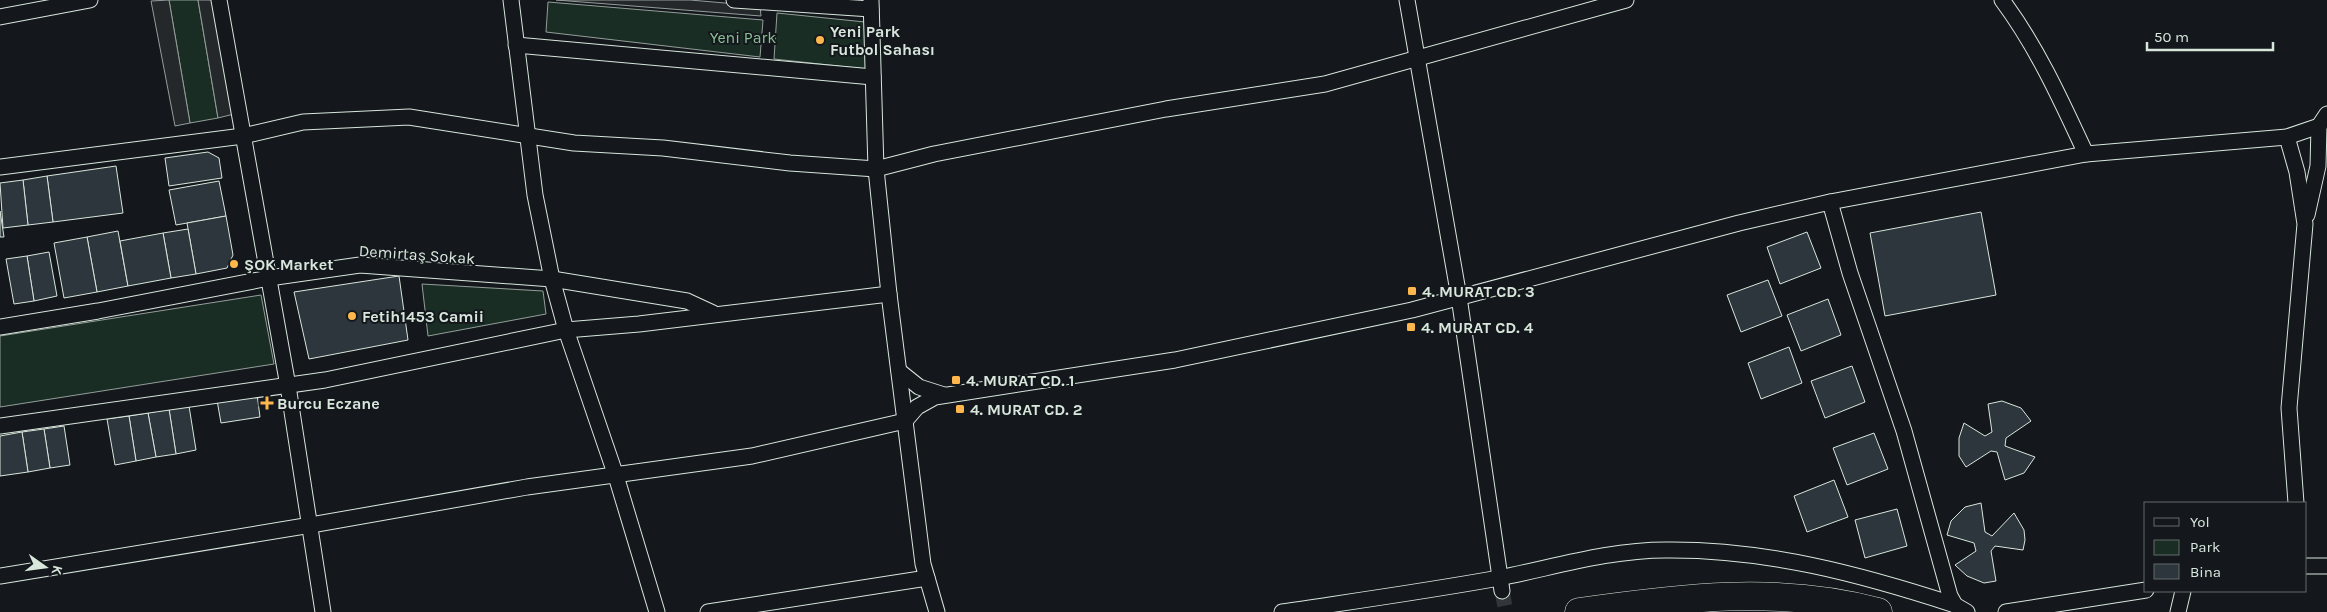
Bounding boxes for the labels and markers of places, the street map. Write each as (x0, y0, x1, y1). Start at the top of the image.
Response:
place label: Yeni Park Futbol Sahası (830, 22, 935, 59)
marker: Yeni Park Futbol Sahası (814, 34, 826, 46)
place label: ŞOK Market (244, 255, 334, 274)
marker: ŞOK Market (228, 258, 240, 270)
place label: 4. MURAT CD. 3 (1422, 282, 1535, 301)
marker: 4. MURAT CD. 3 (1406, 285, 1418, 297)
place label: Fetih1453 Camii (362, 307, 484, 326)
marker: Fetih1453 Camii (346, 310, 358, 322)
place label: 4. MURAT CD. 4 (1421, 318, 1534, 337)
marker: 4. MURAT CD. 4 (1405, 321, 1417, 333)
place label: 4. MURAT CD. 1 (966, 371, 1075, 390)
marker: 4. MURAT CD. 1 (950, 374, 962, 386)
place label: Burcu Eczane (277, 394, 380, 413)
marker: Burcu Eczane (261, 397, 273, 409)
place label: 4. MURAT CD. 2 (970, 400, 1082, 419)
marker: 4. MURAT CD. 2 (954, 403, 966, 415)

